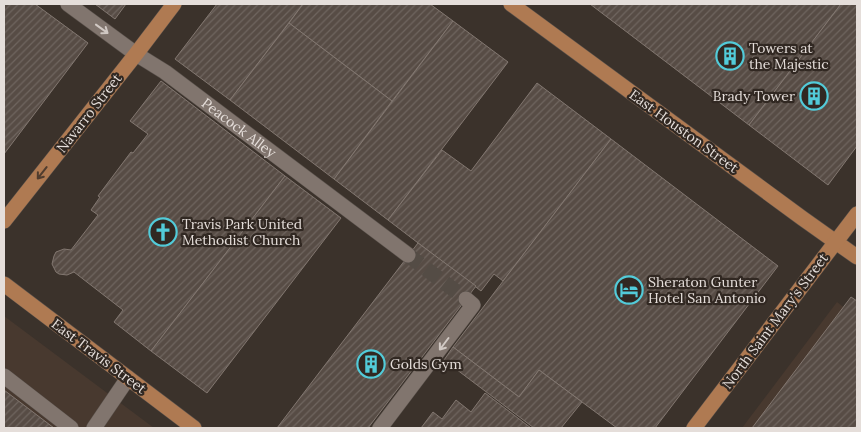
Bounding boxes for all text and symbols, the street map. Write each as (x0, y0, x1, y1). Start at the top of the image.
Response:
one-way arrow (95, 24, 109, 34)
place label: Towers at the Majestic (749, 39, 829, 73)
building icon: Towers at the Majestic (715, 41, 745, 71)
street label: Navarro Street (53, 69, 126, 156)
building icon: Brady Tower (799, 81, 829, 111)
street label: East Houston Street (626, 85, 743, 177)
place label: Brady Tower (713, 87, 795, 105)
street label: Peacock Alley (198, 94, 280, 162)
one-way arrow (37, 166, 48, 179)
place label: Travis Park United Methodist Church (182, 215, 302, 249)
church icon: Travis Park United Methodist Church (148, 217, 178, 247)
street label: North Saint Mary's Street (718, 249, 832, 392)
place label: Sheraton Gunter Hotel San Antonio (648, 273, 766, 307)
hotel icon: Sheraton Gunter Hotel San Antonio (614, 275, 644, 305)
street label: East Travis Street (48, 314, 150, 398)
one-way arrow (439, 337, 449, 351)
building icon: Golds Gym (356, 349, 386, 379)
place label: Golds Gym (390, 355, 462, 373)

